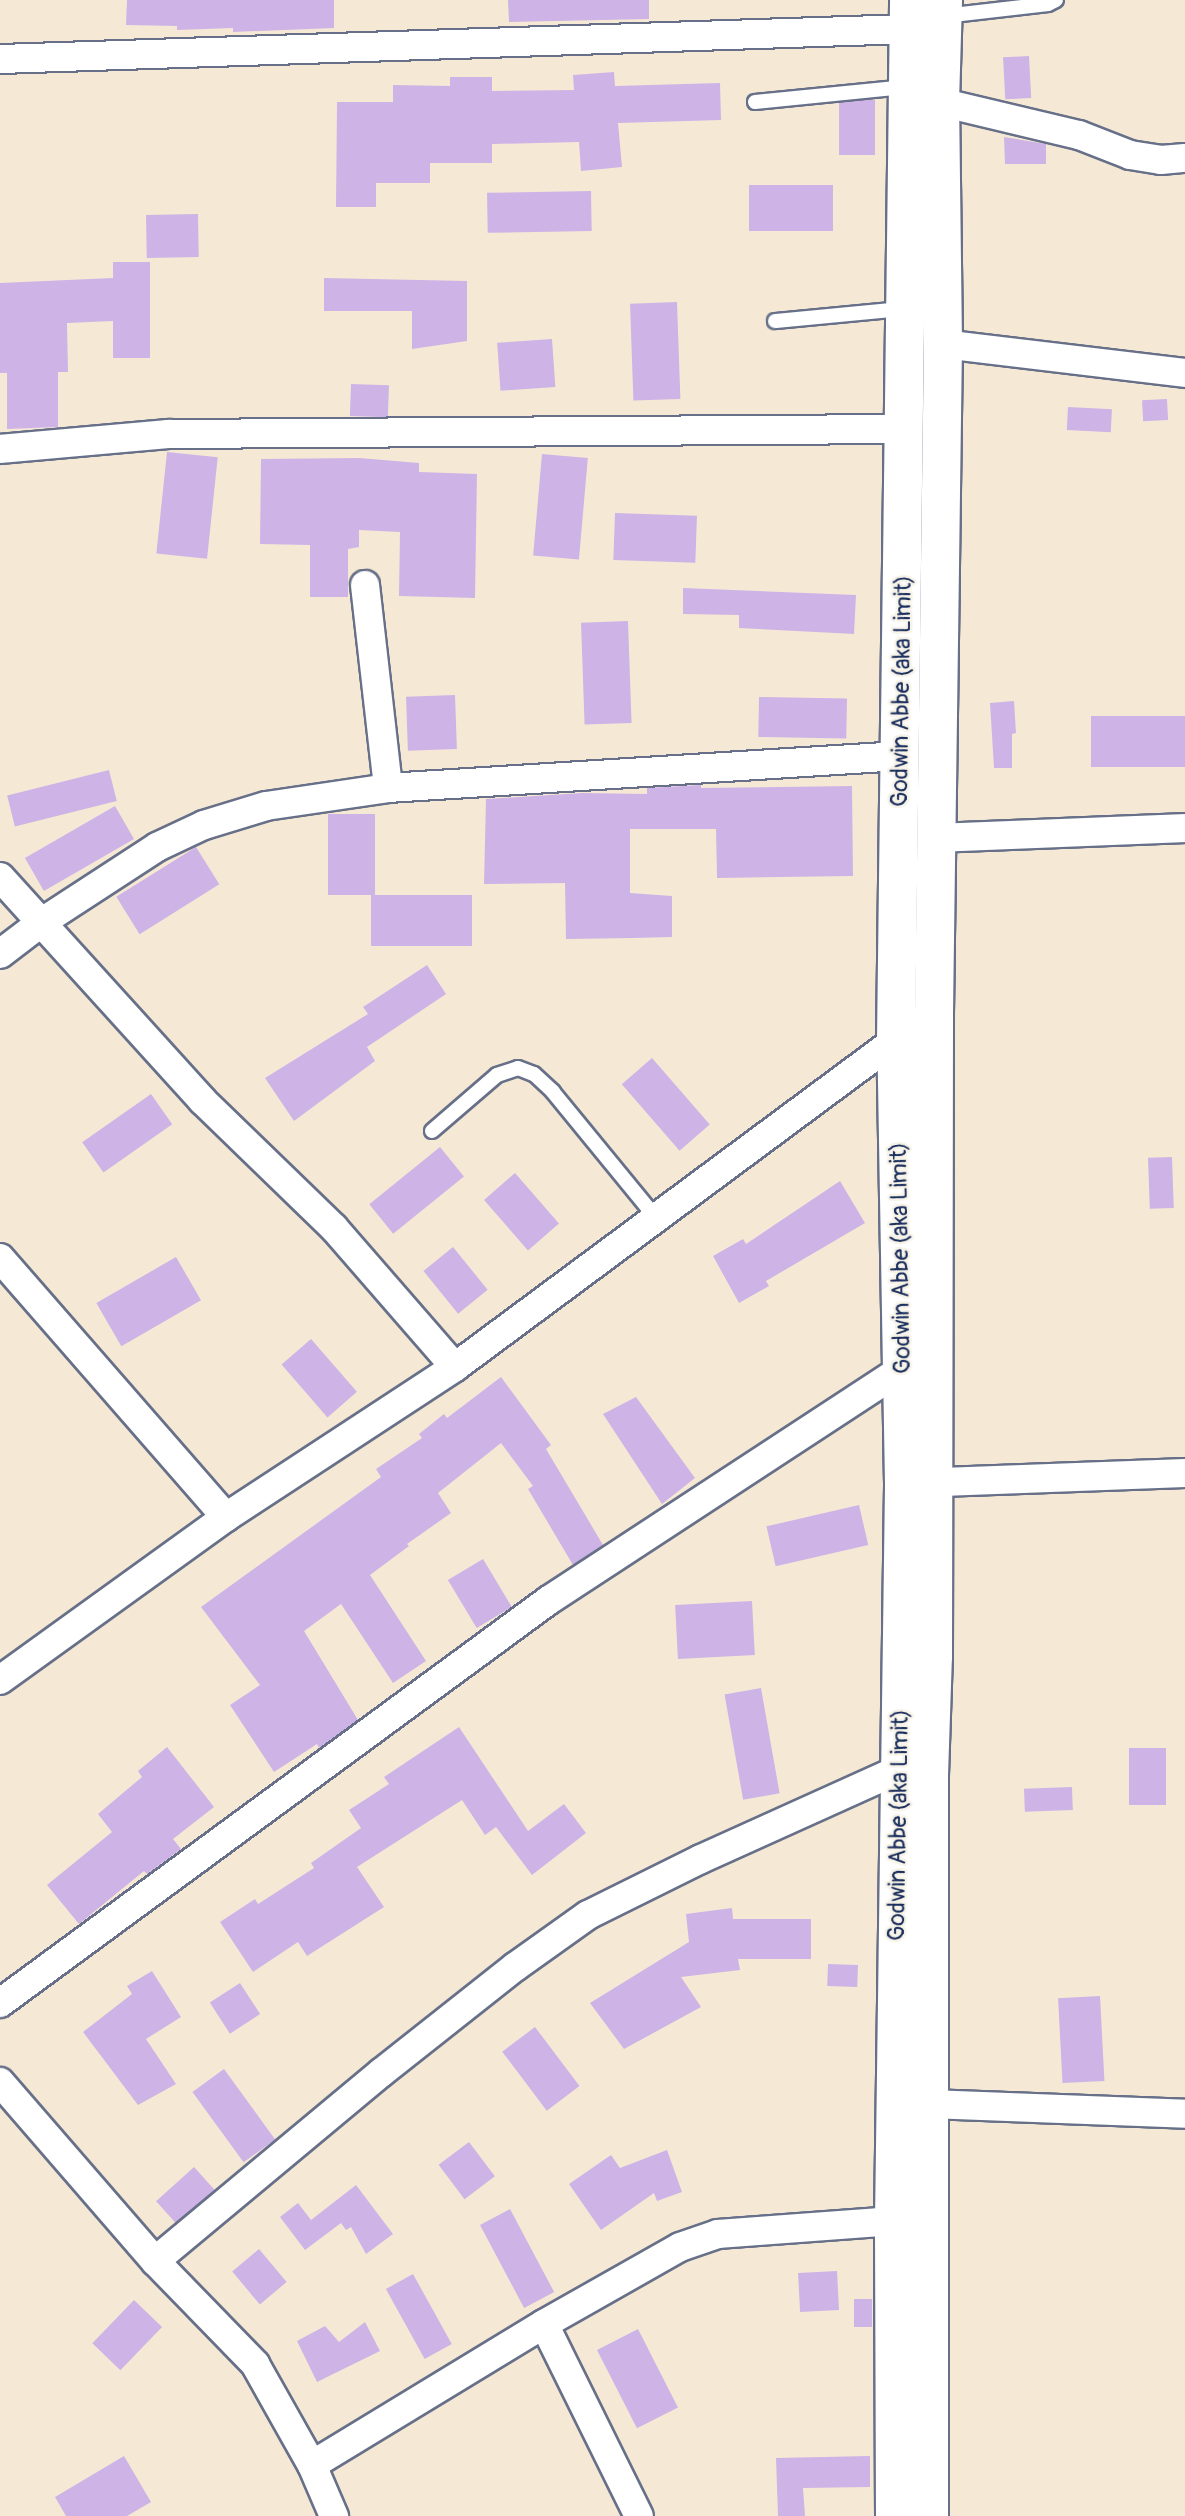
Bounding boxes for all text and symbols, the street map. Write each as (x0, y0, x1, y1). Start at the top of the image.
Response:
street label: Godwin Abbe (aka Limit) (886, 575, 918, 807)
street label: Godwin Abbe (aka Limit) (885, 1142, 917, 1374)
street label: Godwin Abbe (aka Limit) (883, 1709, 915, 1941)

